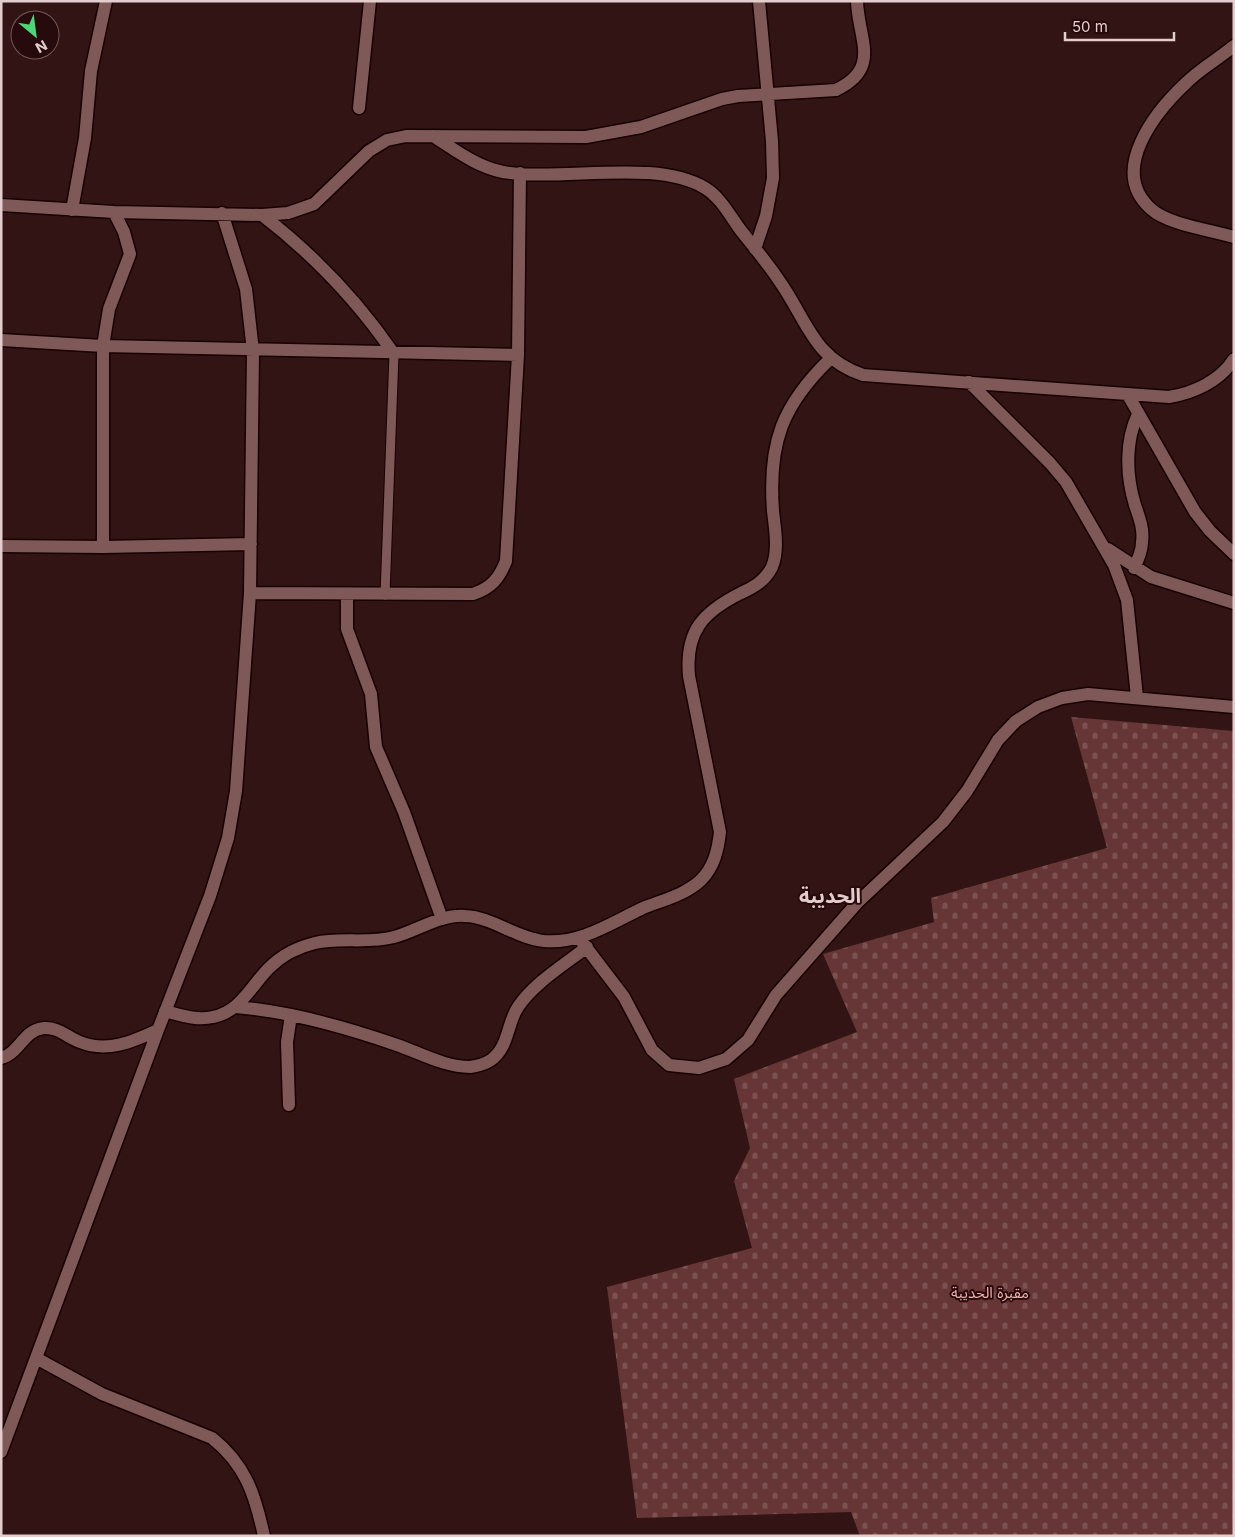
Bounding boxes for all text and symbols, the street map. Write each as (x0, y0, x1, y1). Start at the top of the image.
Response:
north arrow (10, 10, 60, 60)
scale bar (1065, 10, 1174, 42)
text: 50 m (1072, 17, 1108, 36)
text: N (33, 37, 50, 57)
district label: الحديبة (799, 884, 861, 908)
park label: مقبرة الحديبة (951, 1283, 1029, 1302)

